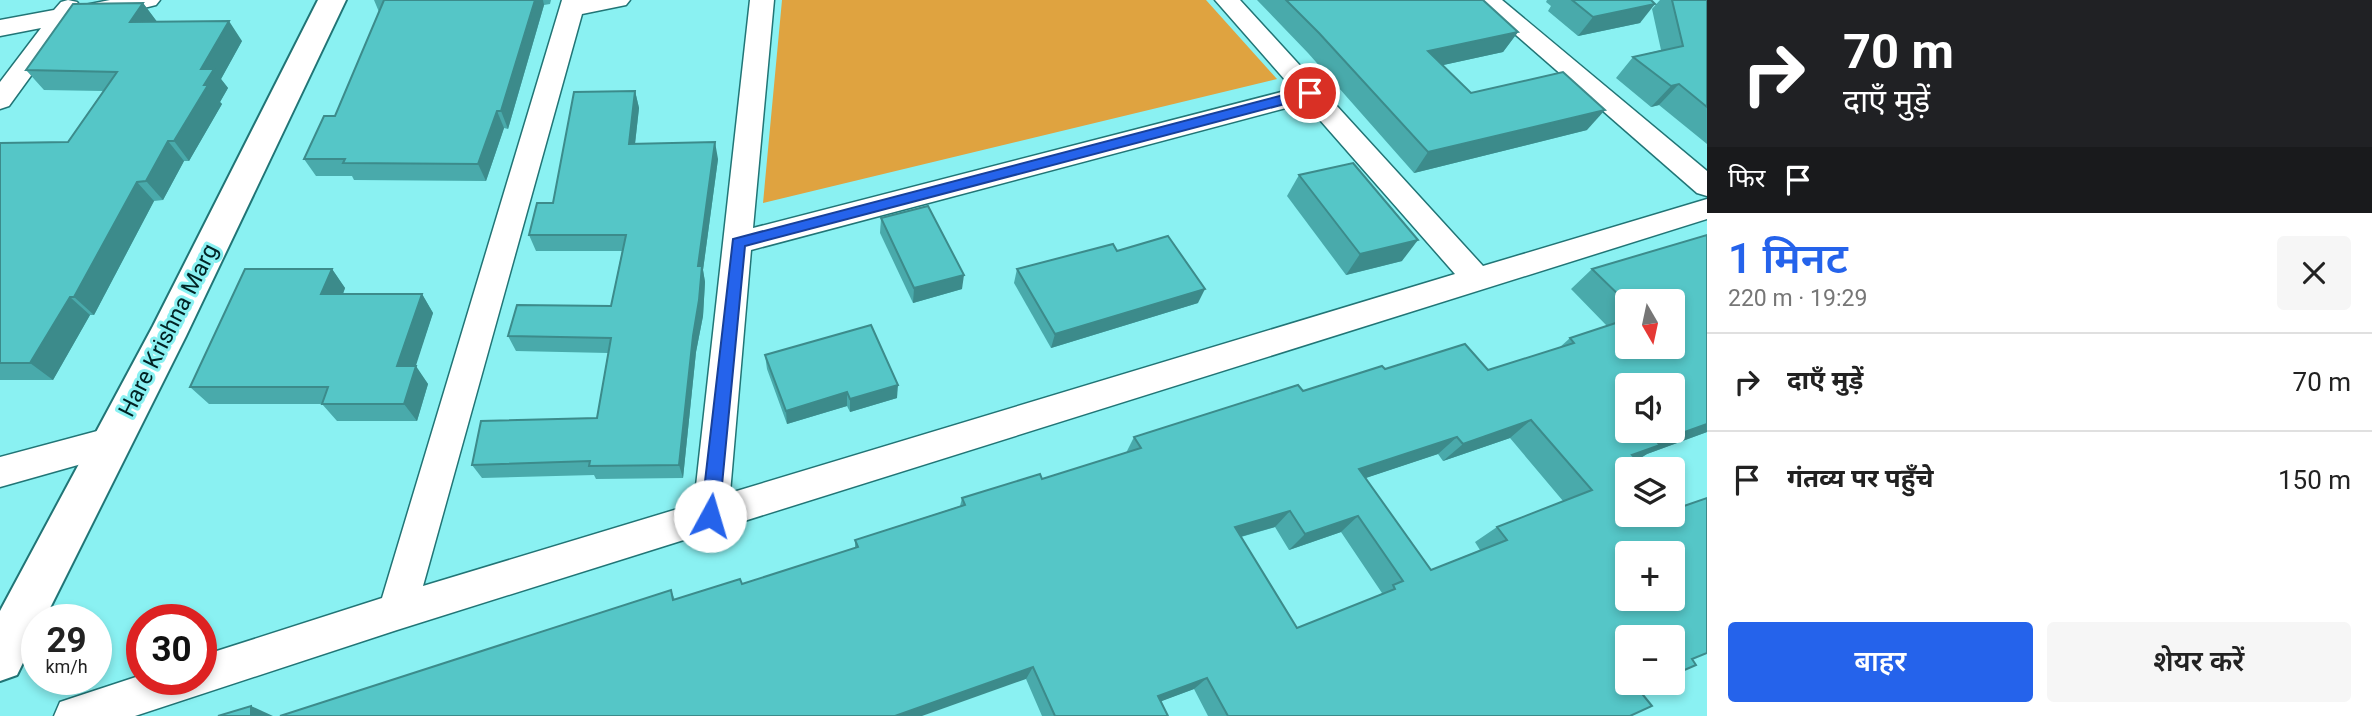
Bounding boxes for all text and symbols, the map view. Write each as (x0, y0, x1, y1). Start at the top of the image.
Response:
text: 70 m (1843, 23, 1954, 80)
icon: right (1728, 28, 1819, 119)
pin (1280, 63, 1340, 123)
icon: arrive (1291, 74, 1329, 112)
text: दाएँ मुड़ें (1843, 82, 1930, 120)
icon: arrive (1779, 161, 1817, 199)
text: फिर (1728, 163, 1765, 193)
text: 1 मिनट (1728, 234, 1848, 283)
button: close (2277, 236, 2351, 310)
street label: Hare Krishna Marg (113, 239, 224, 421)
text: 220 m · 19:29 (1728, 285, 1867, 312)
north arrow (1615, 289, 1685, 359)
map controls (1615, 289, 1685, 695)
icon: right (1728, 363, 1766, 401)
text: दाएँ मुड़ें (1787, 365, 1863, 395)
text: 70 m (2293, 367, 2351, 397)
button: sound (1615, 373, 1685, 443)
button: layers (1615, 457, 1685, 527)
icon: arrive (1728, 461, 1766, 499)
text: गंतव्य पर पहुँचे (1787, 463, 1934, 493)
text: 150 m (2278, 465, 2351, 495)
position arrow (673, 479, 747, 553)
button: + (1615, 541, 1685, 611)
speed limit sign: 30 (126, 604, 217, 695)
text: 29 (46, 620, 87, 661)
button: बाहर (1728, 622, 2033, 702)
button: शेयर करें (2047, 622, 2351, 702)
button: − (1615, 625, 1685, 695)
text: km/h (45, 656, 88, 677)

